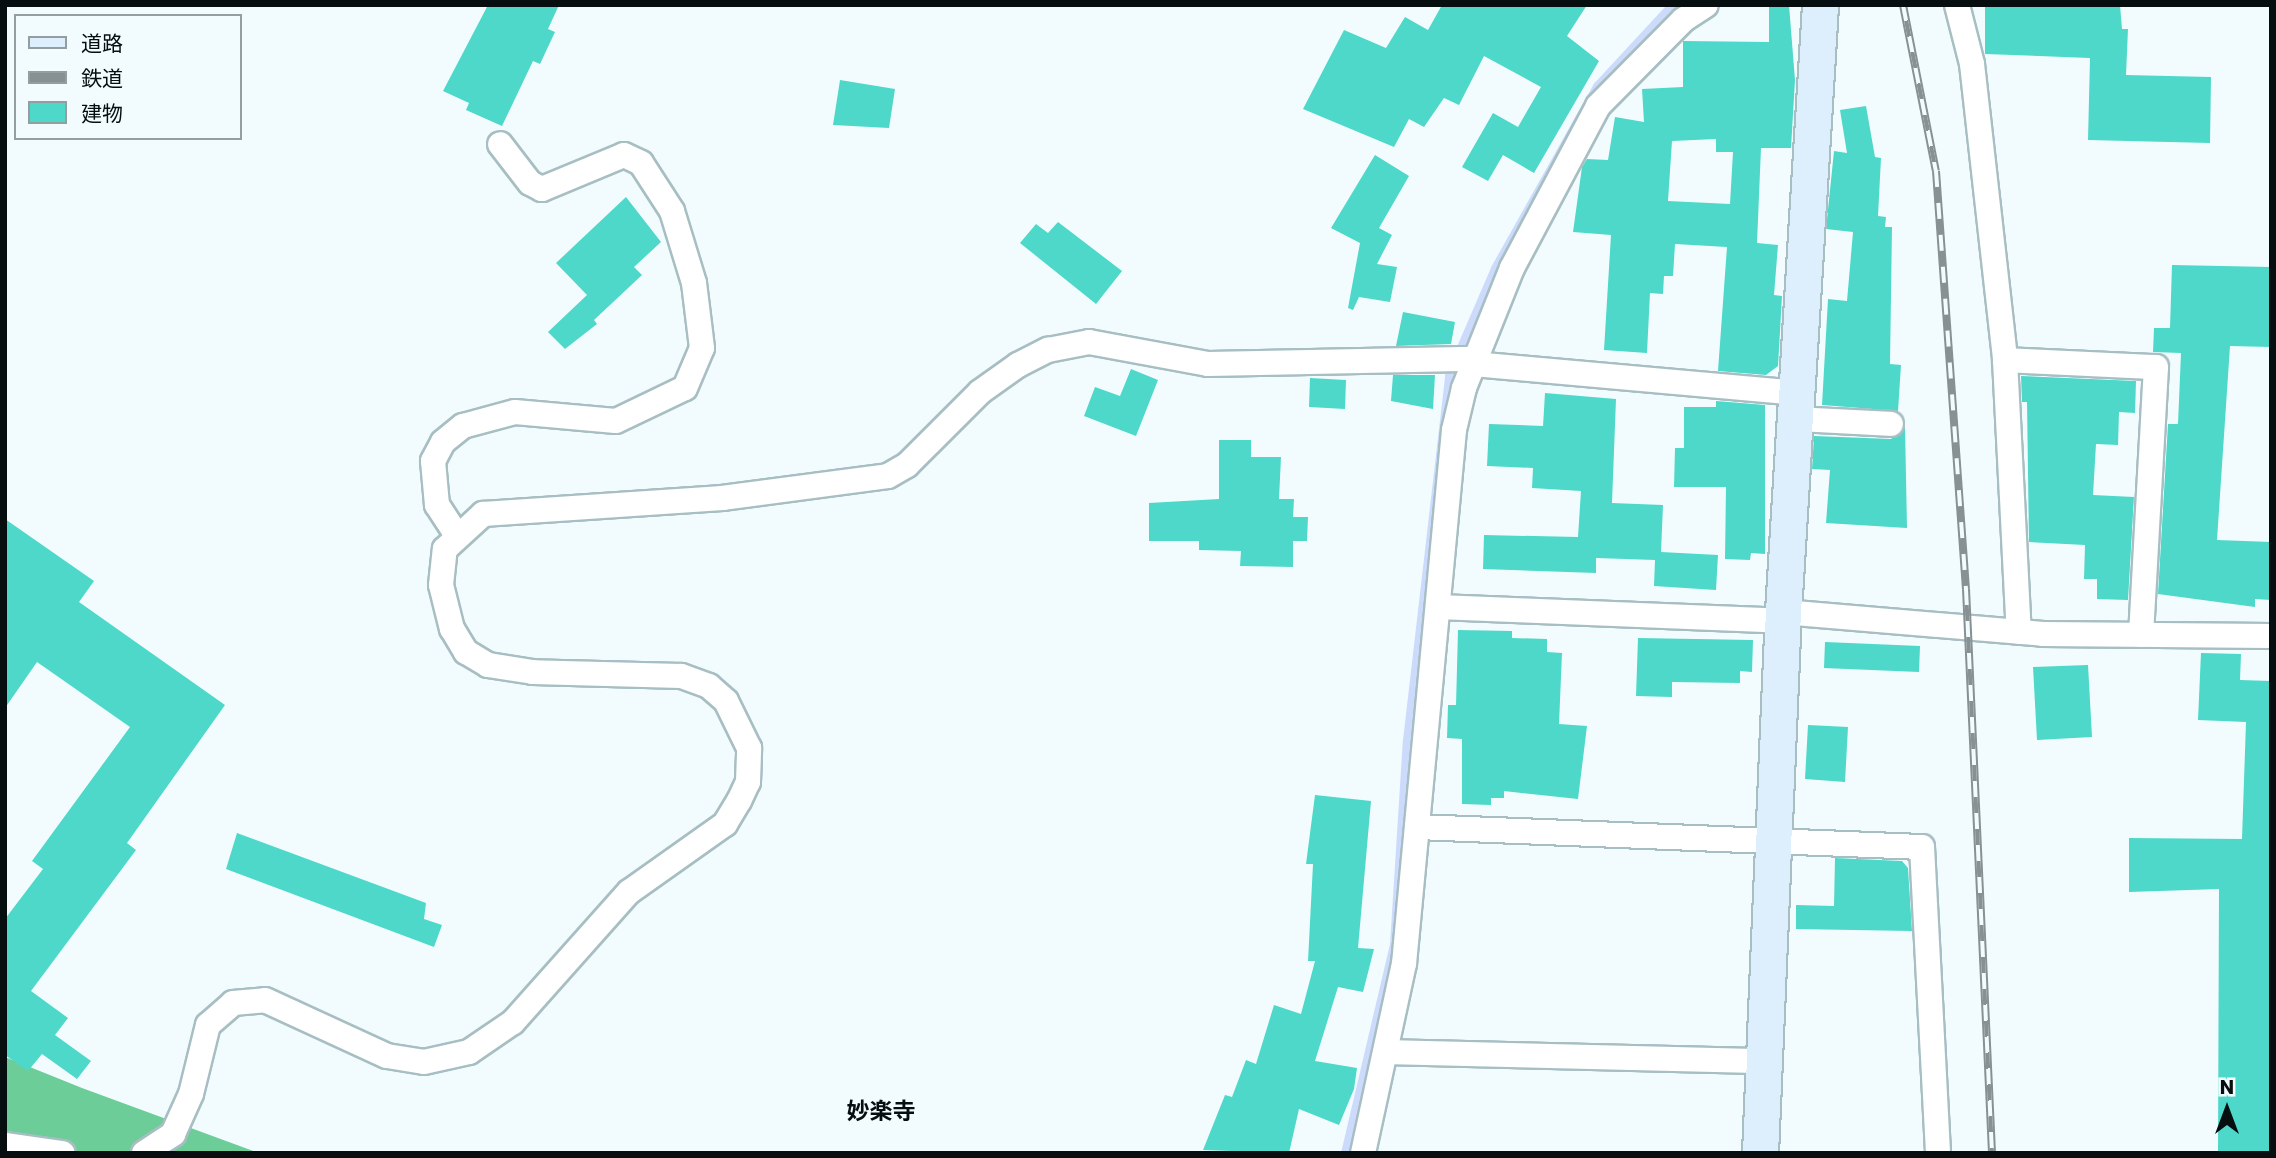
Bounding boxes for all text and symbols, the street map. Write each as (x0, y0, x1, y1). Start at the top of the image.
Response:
legend (14, 14, 242, 140)
text: 道路 (81, 29, 123, 58)
text: 鉄道 (81, 64, 123, 93)
text: 建物 (81, 99, 123, 128)
north arrow (2192, 1074, 2262, 1144)
text: N (2220, 1074, 2234, 1101)
district label: 妙楽寺 (847, 1097, 915, 1125)

